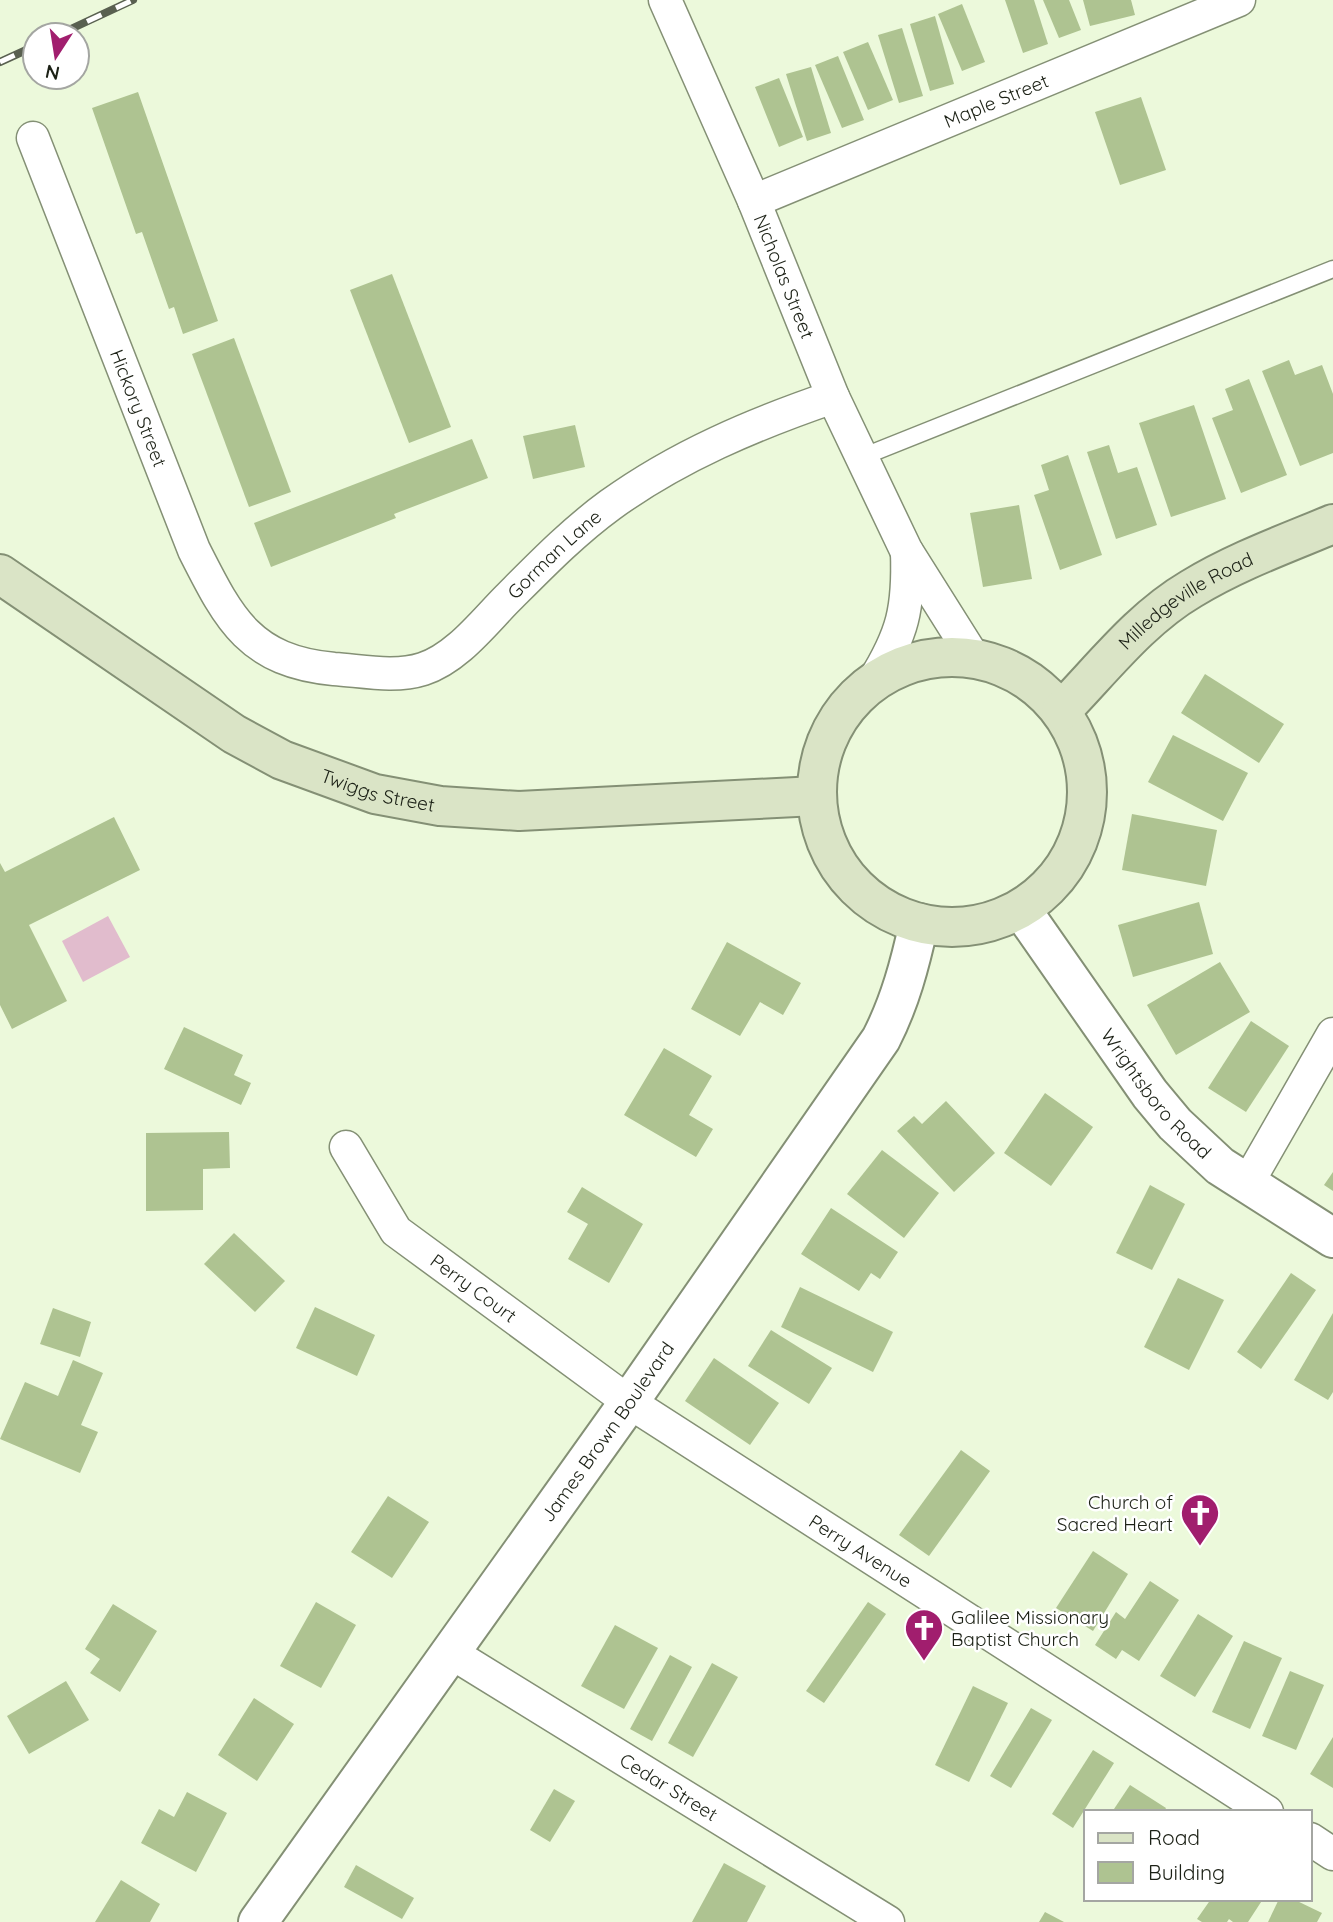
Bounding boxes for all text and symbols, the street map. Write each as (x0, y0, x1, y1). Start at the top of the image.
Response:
north arrow (21, 21, 91, 91)
text: N (43, 59, 62, 86)
street label: Maple Street (940, 68, 1052, 133)
street label: Nicholas Street (749, 211, 820, 342)
street label: Hickory Street (105, 346, 172, 470)
street label: Gorman Lane (502, 504, 606, 604)
street label: Milledgeville Road (1113, 547, 1257, 655)
street label: Twiggs Street (318, 763, 437, 817)
street label: Wrightsboro Road (1096, 1024, 1216, 1164)
street label: Perry Court (426, 1248, 521, 1328)
street label: James Brown Boulevard (535, 1337, 679, 1527)
place label: Church of Sacred Heart (1057, 1490, 1173, 1536)
church icon: Church of Sacred Heart (1179, 1492, 1221, 1547)
street label: Perry Avenue (805, 1509, 916, 1593)
place label: Galilee Missionary Baptist Church (951, 1605, 1109, 1651)
church icon: Galilee Missionary Baptist Church (903, 1607, 945, 1662)
street label: Cedar Street (615, 1748, 722, 1826)
legend (1084, 1810, 1312, 1901)
text: Road (1148, 1824, 1200, 1850)
text: Building (1148, 1859, 1225, 1885)

